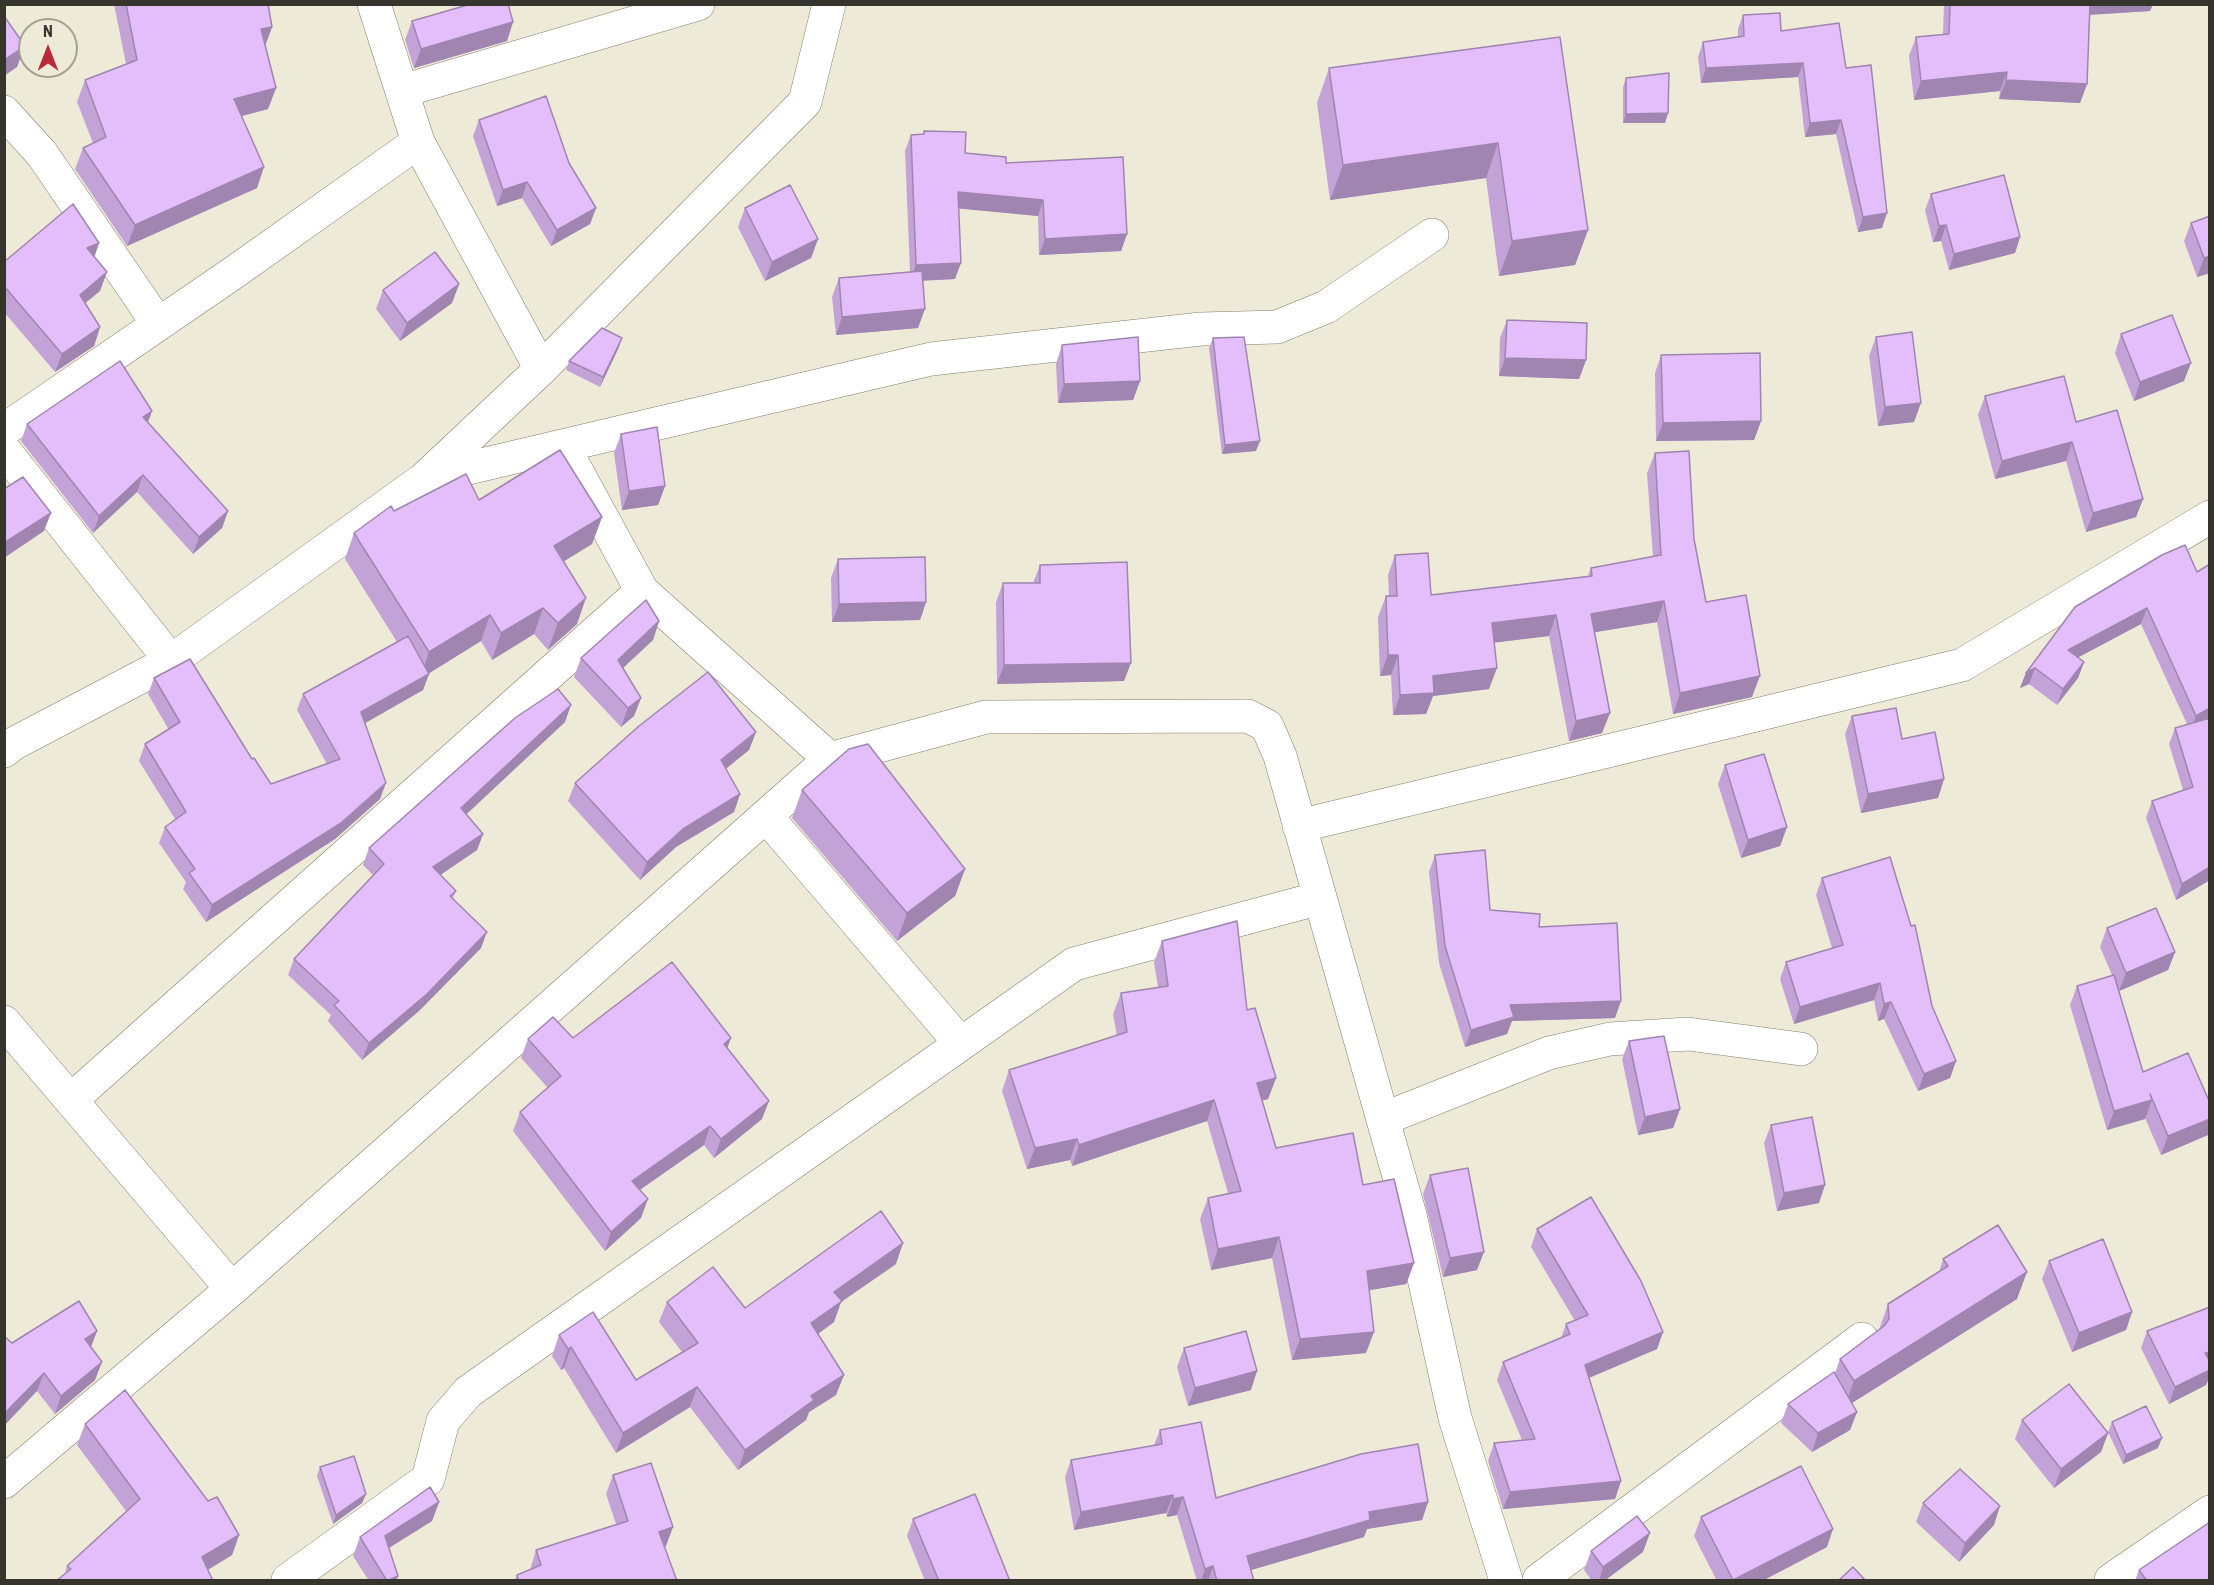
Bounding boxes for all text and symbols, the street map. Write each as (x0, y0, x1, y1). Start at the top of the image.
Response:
north arrow (18, 18, 78, 78)
text: N (43, 22, 53, 41)

